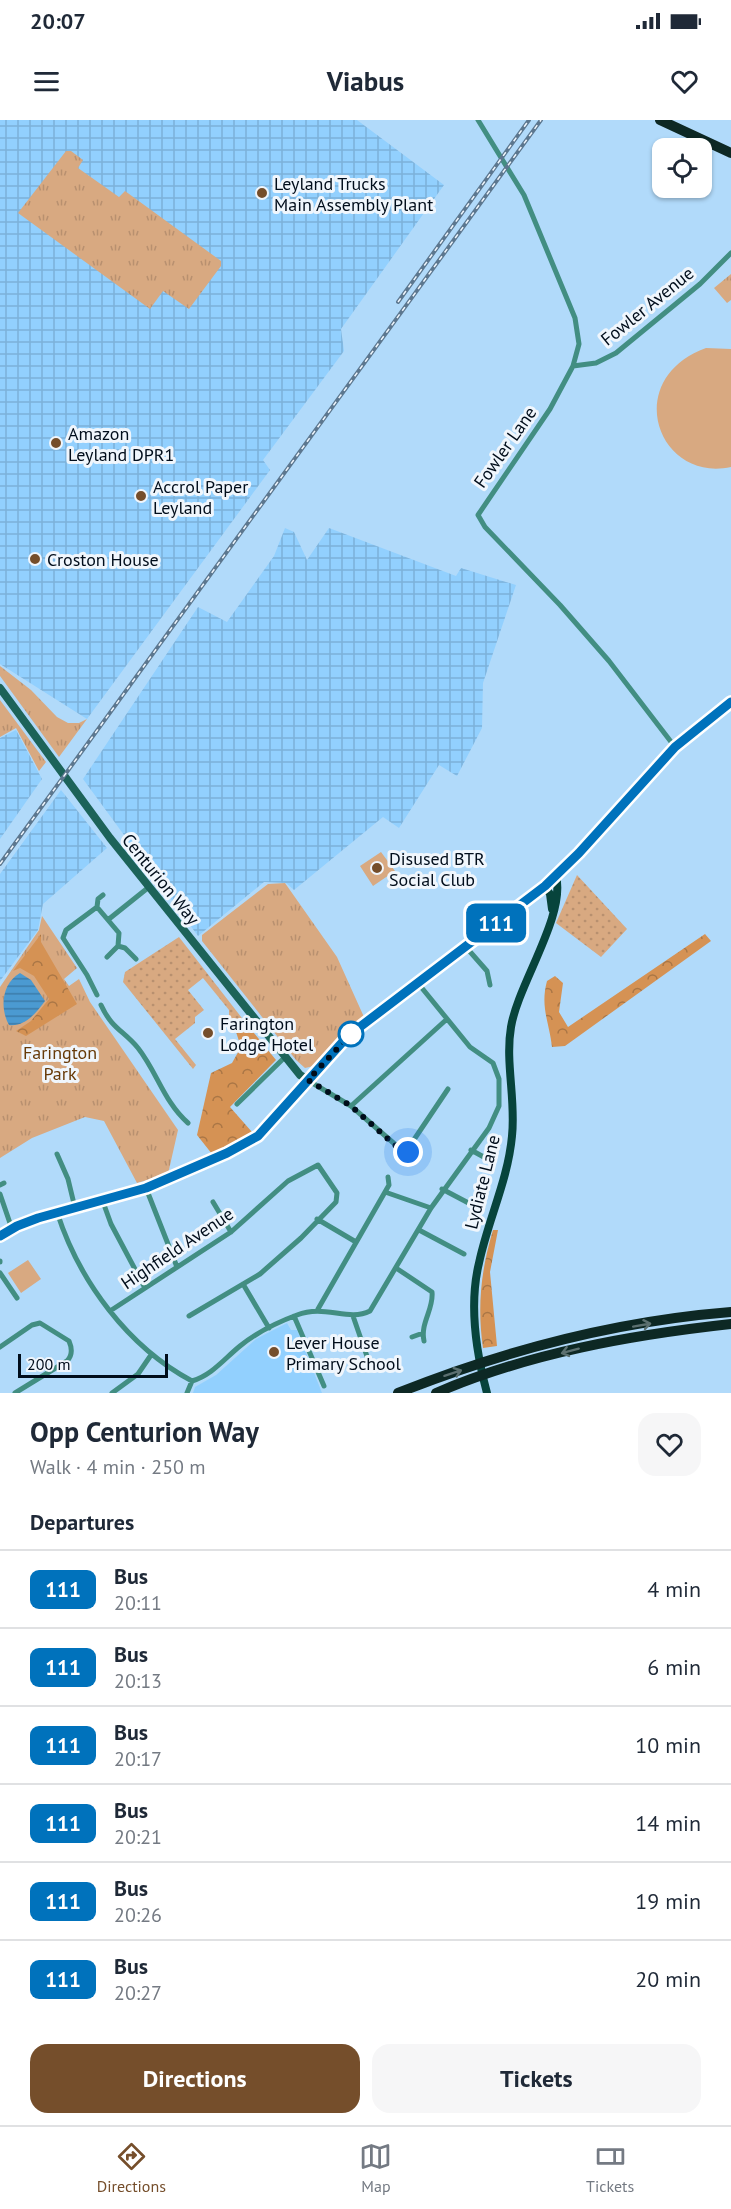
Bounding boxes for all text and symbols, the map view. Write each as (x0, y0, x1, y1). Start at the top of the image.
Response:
text: 20:07 (30, 7, 86, 35)
text: Viabus (327, 64, 404, 98)
icon: menu (30, 65, 63, 98)
icon: heart (668, 65, 701, 98)
map controls (652, 138, 712, 198)
button: locate (652, 138, 712, 198)
place label: Leyland Trucks Main Assembly Plant (274, 172, 433, 216)
marker: Leyland Trucks Main Assembly Plant (255, 186, 269, 200)
street label: Fowler Avenue (596, 262, 698, 350)
street label: Fowler Lane (469, 402, 541, 492)
place label: Amazon Leyland DPR1 (68, 422, 174, 466)
marker: Amazon Leyland DPR1 (49, 436, 63, 450)
place label: Accrol Paper Leyland (153, 475, 248, 519)
marker: Accrol Paper Leyland (134, 489, 148, 503)
place label: Croston House (47, 548, 159, 571)
marker: Croston House (28, 552, 42, 566)
street label: Centurion Way (117, 829, 205, 930)
place label: Disused BTR Social Club (389, 847, 485, 891)
marker: Disused BTR Social Club (370, 861, 384, 875)
line badge: 111 (462, 904, 530, 942)
text: 111 (478, 910, 514, 937)
place label: Farington Lodge Hotel (220, 1012, 314, 1056)
unlabelled marker (338, 1021, 364, 1047)
marker: Farington Lodge Hotel (201, 1026, 215, 1040)
park label: Farington Park (23, 1041, 97, 1085)
street label: Lydiate Lane (459, 1133, 505, 1231)
your location (393, 1137, 423, 1167)
street label: Highfield Avenue (116, 1202, 238, 1294)
one-way arrow (632, 1319, 651, 1330)
place label: Lever House Primary School (286, 1331, 401, 1375)
marker: Lever House Primary School (267, 1345, 281, 1359)
one-way arrow (561, 1345, 580, 1357)
scale bar (18, 1351, 168, 1378)
text: 200 m (27, 1354, 70, 1374)
one-way arrow (443, 1366, 462, 1377)
text: Opp Centurion Way (30, 1413, 259, 1450)
button: heart (638, 1413, 701, 1476)
text: Walk · 4 min · 250 m (30, 1454, 206, 1480)
text: Departures (30, 1508, 134, 1536)
text: Bus (114, 1562, 148, 1590)
text: 4 min (647, 1575, 701, 1603)
text: 111 (45, 1576, 81, 1603)
text: 20:11 (114, 1590, 162, 1616)
text: Bus (114, 1640, 148, 1668)
text: 6 min (647, 1653, 701, 1681)
text: 111 (45, 1654, 81, 1681)
text: 20:13 (114, 1668, 162, 1694)
text: Bus (114, 1718, 148, 1746)
text: 10 min (635, 1731, 701, 1759)
text: 111 (45, 1732, 81, 1759)
text: 20:17 (114, 1746, 162, 1772)
text: Bus (114, 1796, 148, 1824)
text: 14 min (635, 1809, 701, 1837)
text: 111 (45, 1810, 81, 1837)
text: 20:21 (114, 1824, 162, 1850)
text: Bus (114, 1874, 148, 1902)
text: 19 min (635, 1887, 701, 1915)
text: 111 (45, 1888, 81, 1915)
text: 20:26 (114, 1902, 162, 1928)
text: Bus (114, 1952, 148, 1980)
text: 20 min (635, 1965, 701, 1993)
text: 111 (45, 1966, 81, 1993)
text: 20:27 (114, 1980, 162, 2006)
button: Directions (30, 2044, 360, 2113)
button: Tickets (372, 2044, 701, 2113)
tab: Directions (97, 2140, 166, 2196)
tab: Map (359, 2140, 392, 2196)
tab: Tickets (586, 2140, 634, 2196)

